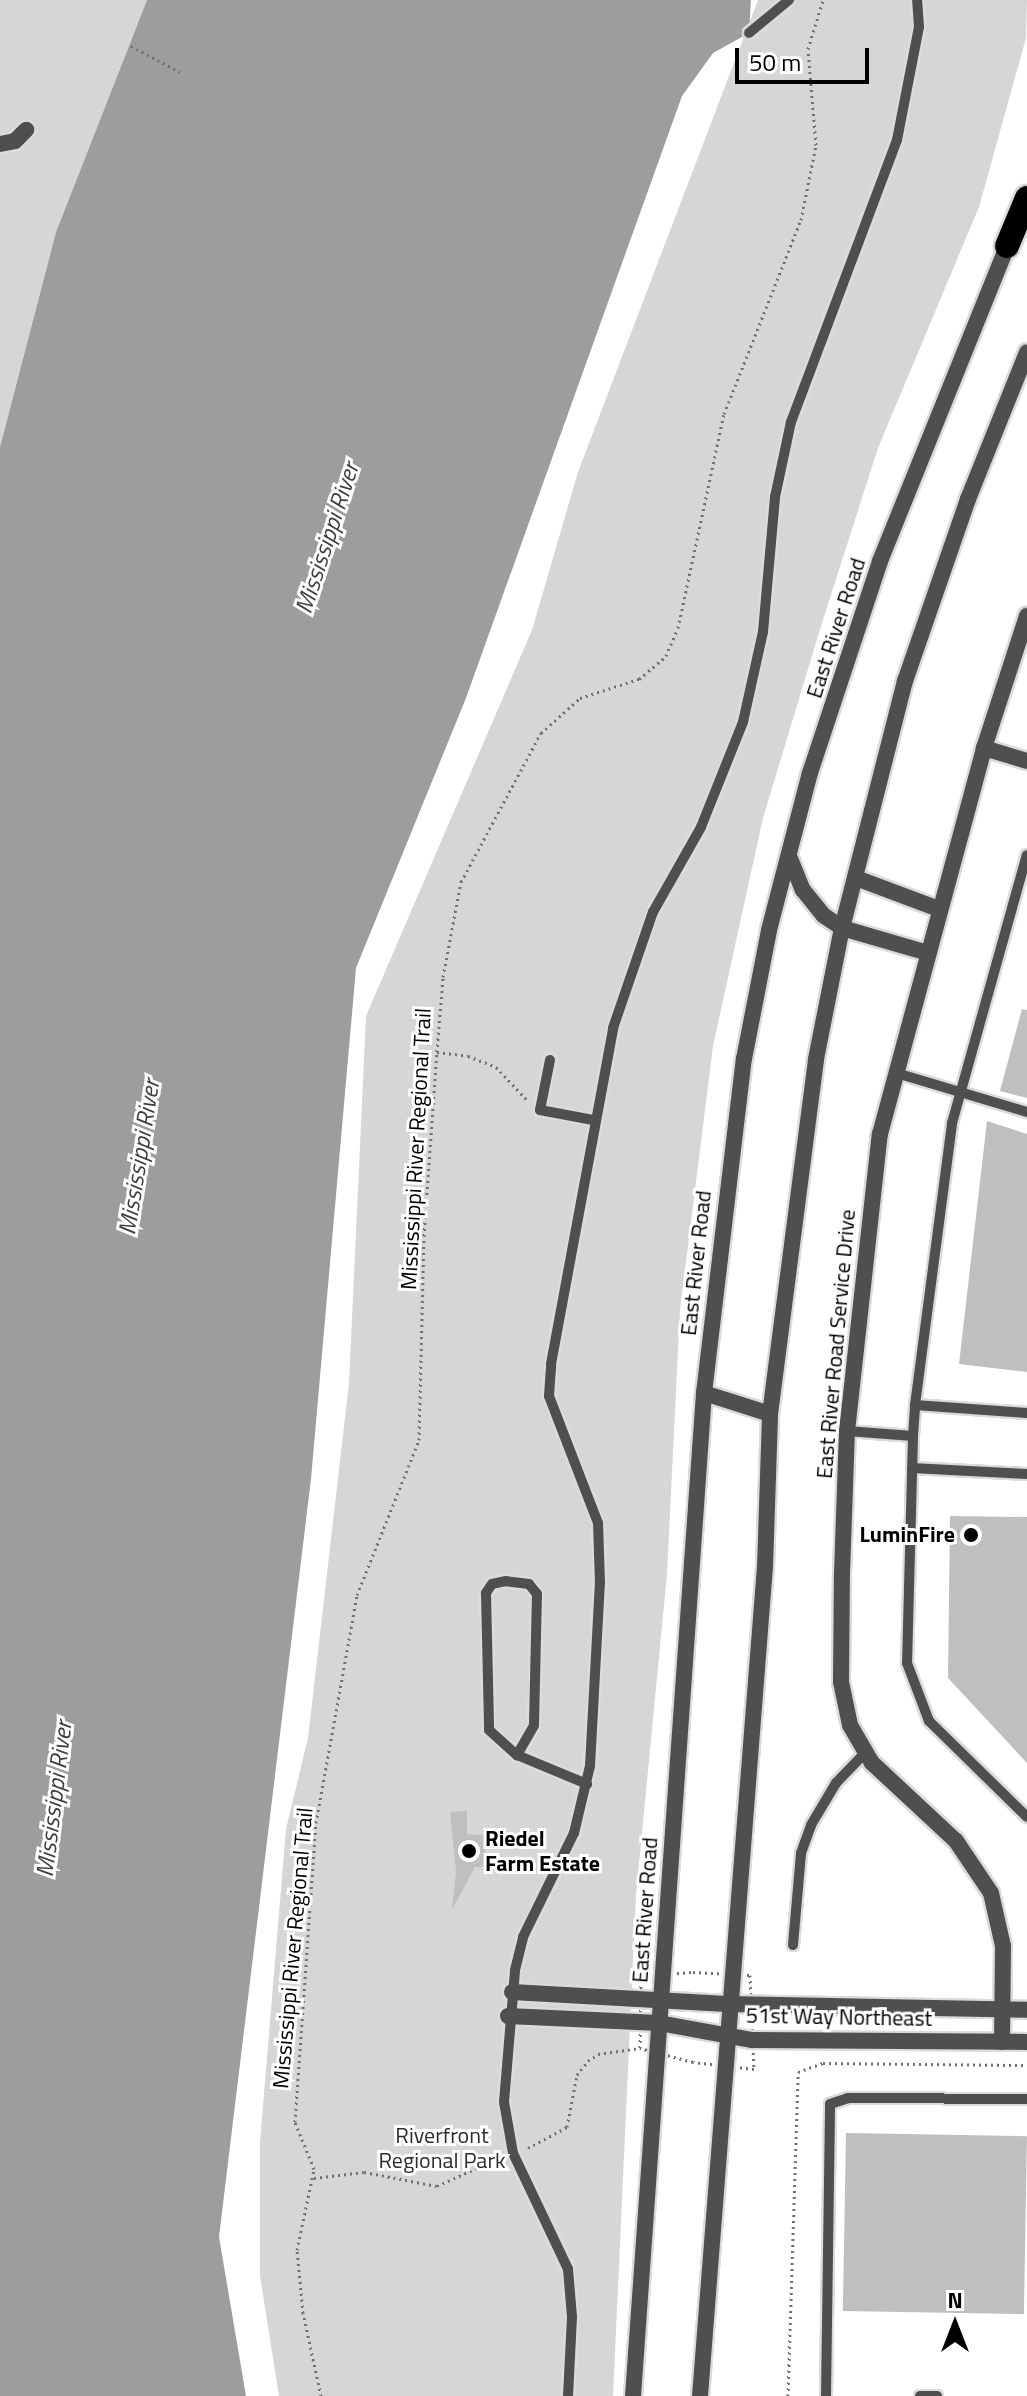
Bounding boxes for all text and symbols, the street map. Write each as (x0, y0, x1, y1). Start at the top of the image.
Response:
scale bar (739, 32, 873, 82)
text: 50 m (749, 44, 801, 80)
water label: Mississippi River (289, 459, 365, 617)
street label: East River Road (801, 555, 871, 701)
street label: Mississippi River Regional Trail (395, 1007, 437, 1291)
water label: Mississippi River (113, 1077, 165, 1237)
street label: East River Road (675, 1189, 717, 1337)
street label: East River Road Service Drive (811, 1208, 861, 1480)
place label: LuminFire (859, 1522, 955, 1548)
marker: LuminFire (962, 1526, 980, 1544)
water label: Mississippi River (30, 1720, 78, 1878)
street label: Mississippi River Regional Trail (268, 1806, 318, 2090)
place label: Riedel Farm Estate (485, 1825, 600, 1876)
street label: East River Road (627, 1836, 663, 1984)
marker: Riedel Farm Estate (460, 1842, 478, 1860)
street label: 51st Way Northeast (745, 2002, 933, 2032)
park label: Riverfront Regional Park (378, 2122, 506, 2174)
text: N (947, 2283, 963, 2317)
north arrow (915, 2284, 995, 2364)

